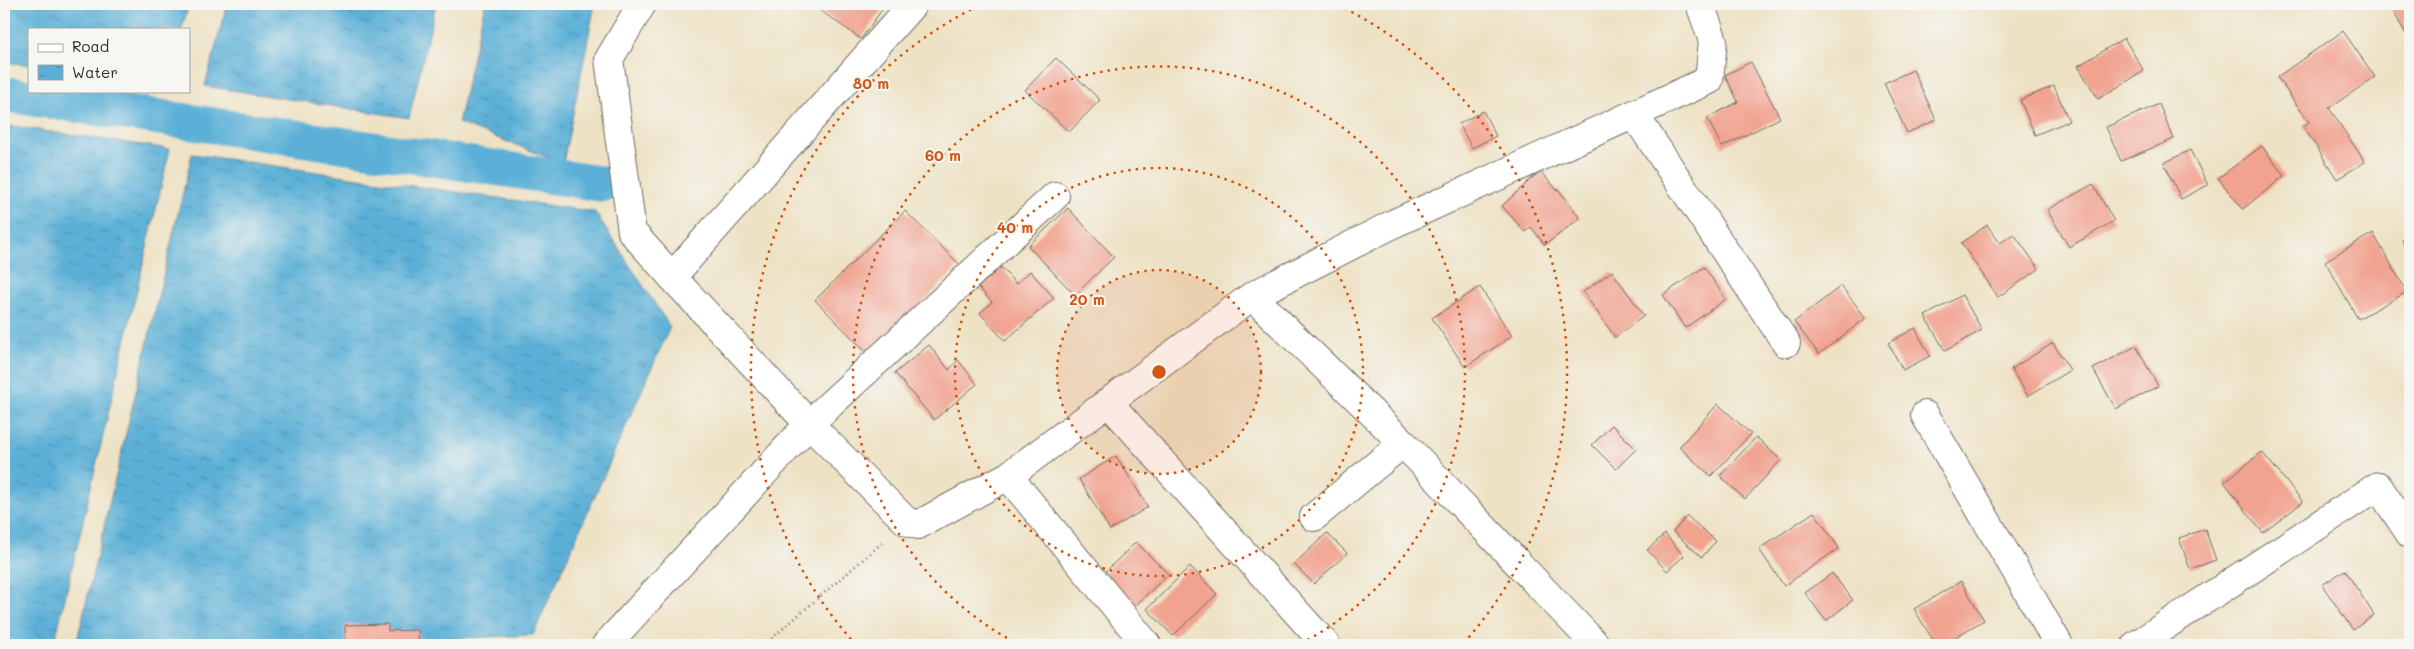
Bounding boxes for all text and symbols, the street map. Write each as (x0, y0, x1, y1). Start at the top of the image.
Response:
legend (28, 28, 190, 92)
text: Road (72, 36, 109, 56)
text: Water (72, 62, 118, 82)
text: 80 m (853, 73, 889, 93)
text: 60 m (925, 145, 961, 165)
text: 40 m (997, 217, 1033, 237)
text: 20 m (1069, 289, 1105, 309)
centre of rings (1150, 363, 1168, 381)

